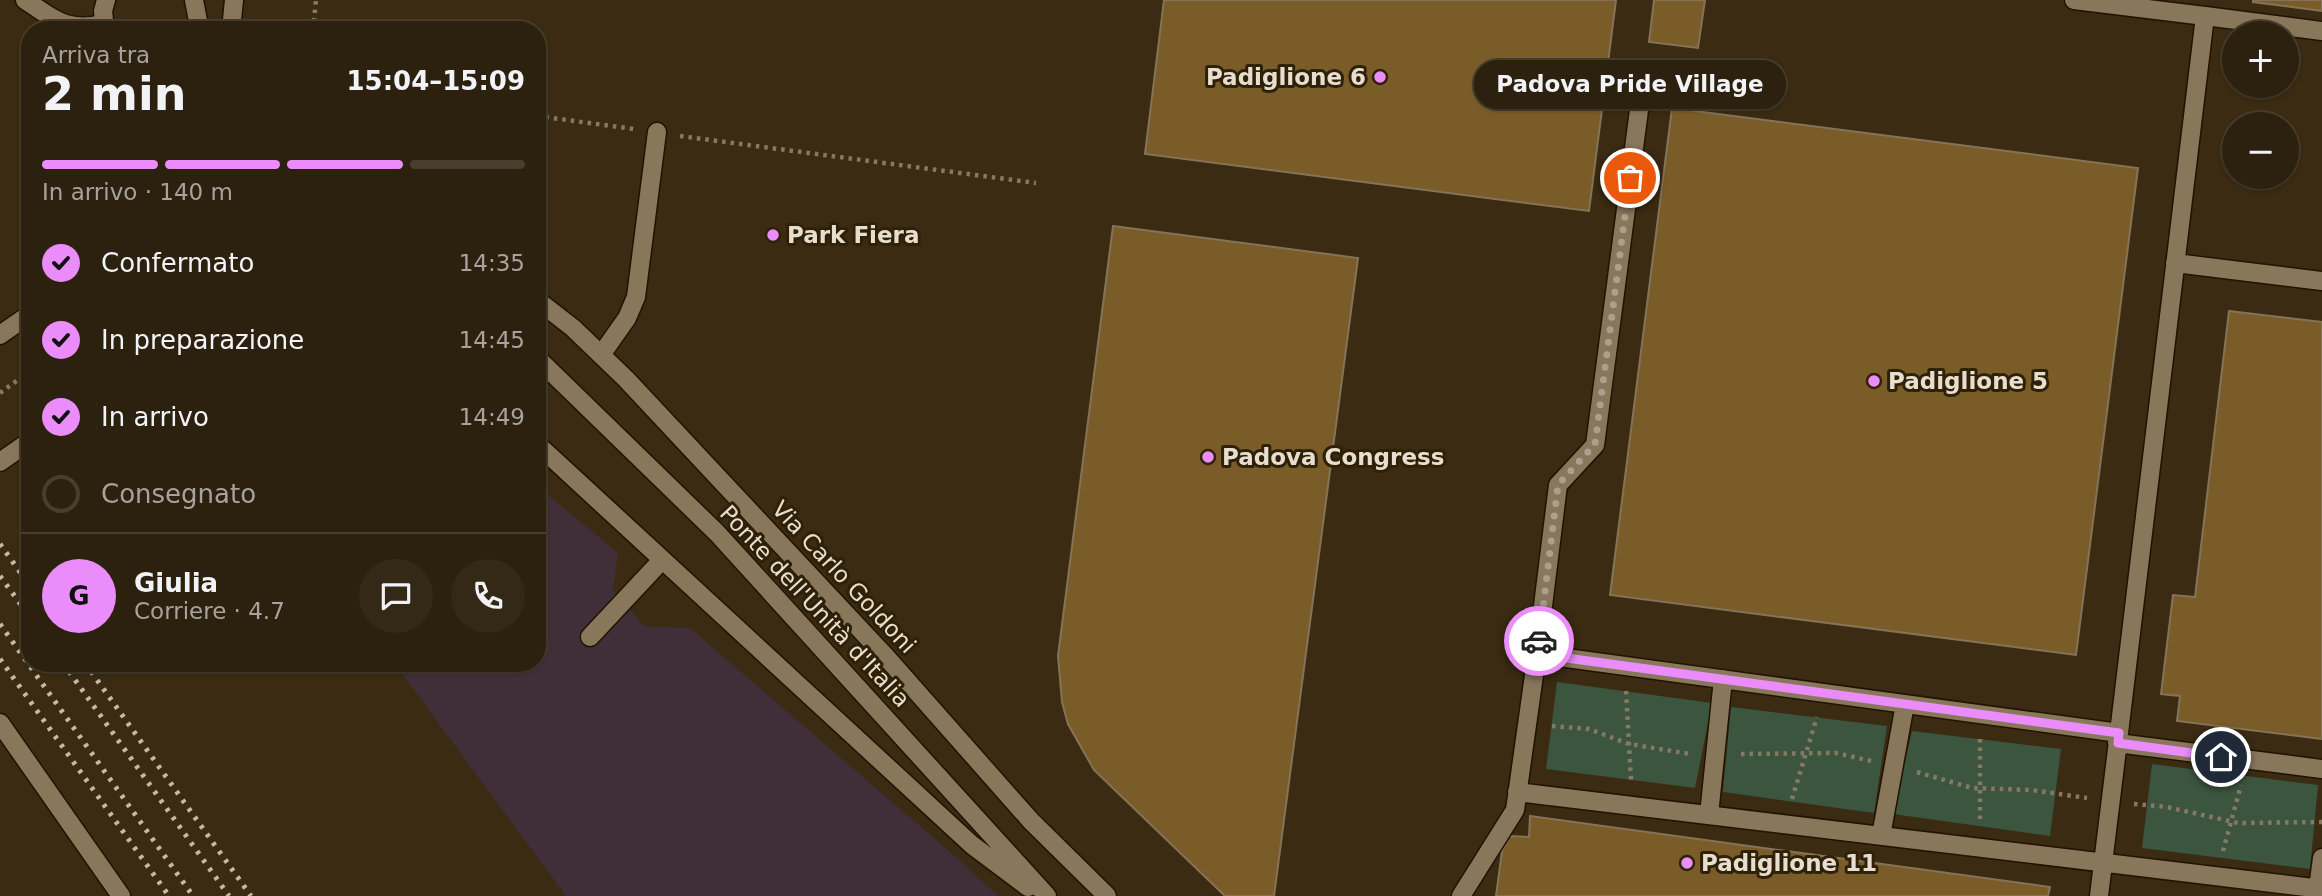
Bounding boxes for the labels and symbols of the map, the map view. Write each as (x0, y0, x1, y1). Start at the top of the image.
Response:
callout: Padova Pride Village (1474, 59, 1786, 108)
place label: Padiglione 6 (1206, 64, 1366, 90)
marker: Padiglione 6 (1372, 69, 1388, 85)
pin (1600, 148, 1660, 208)
place label: Park Fiera (787, 222, 919, 248)
marker: Park Fiera (765, 227, 781, 243)
place label: Padiglione 5 (1888, 368, 2048, 394)
marker: Padiglione 5 (1866, 373, 1882, 389)
place label: Padova Congress (1222, 444, 1444, 470)
marker: Padova Congress (1200, 449, 1216, 465)
street label: Via Carlo Goldoni (767, 496, 921, 658)
street label: Ponte dell'Unità d'Italia (715, 500, 915, 712)
courier (1504, 606, 1574, 676)
pin (2191, 727, 2251, 787)
place label: Padiglione 11 (1701, 850, 1877, 876)
marker: Padiglione 11 (1679, 855, 1695, 871)

